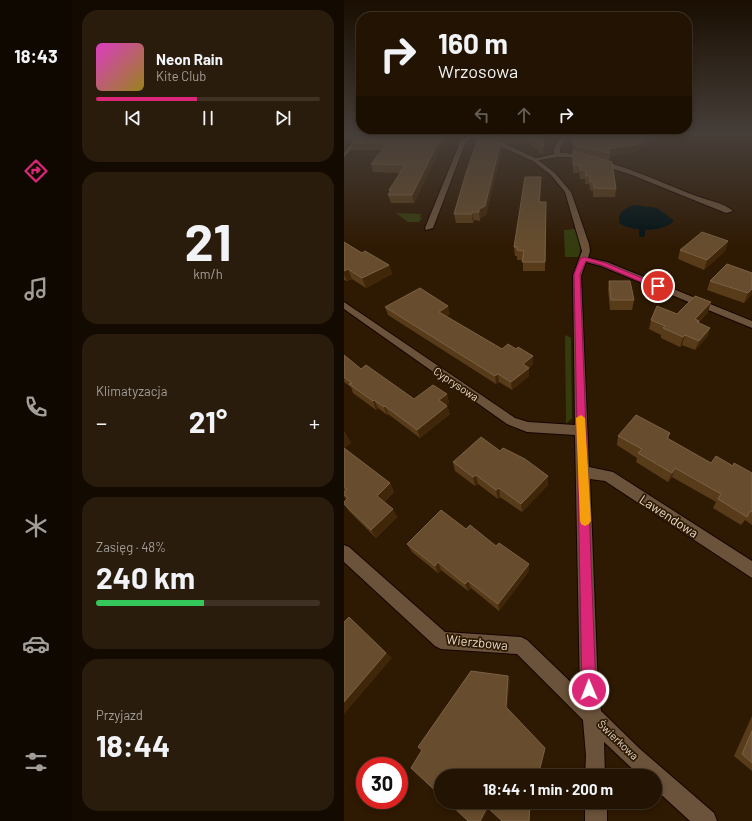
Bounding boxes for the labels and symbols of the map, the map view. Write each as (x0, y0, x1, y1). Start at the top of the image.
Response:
pin (641, 269, 675, 303)
street label: Cyprysowa (431, 364, 481, 403)
street label: Lawendowa (637, 491, 701, 541)
street label: Wierzbowa (445, 631, 509, 653)
position arrow (568, 669, 610, 711)
street label: Świerkowa (595, 717, 641, 762)
speed limit sign: 30 (356, 757, 408, 809)

